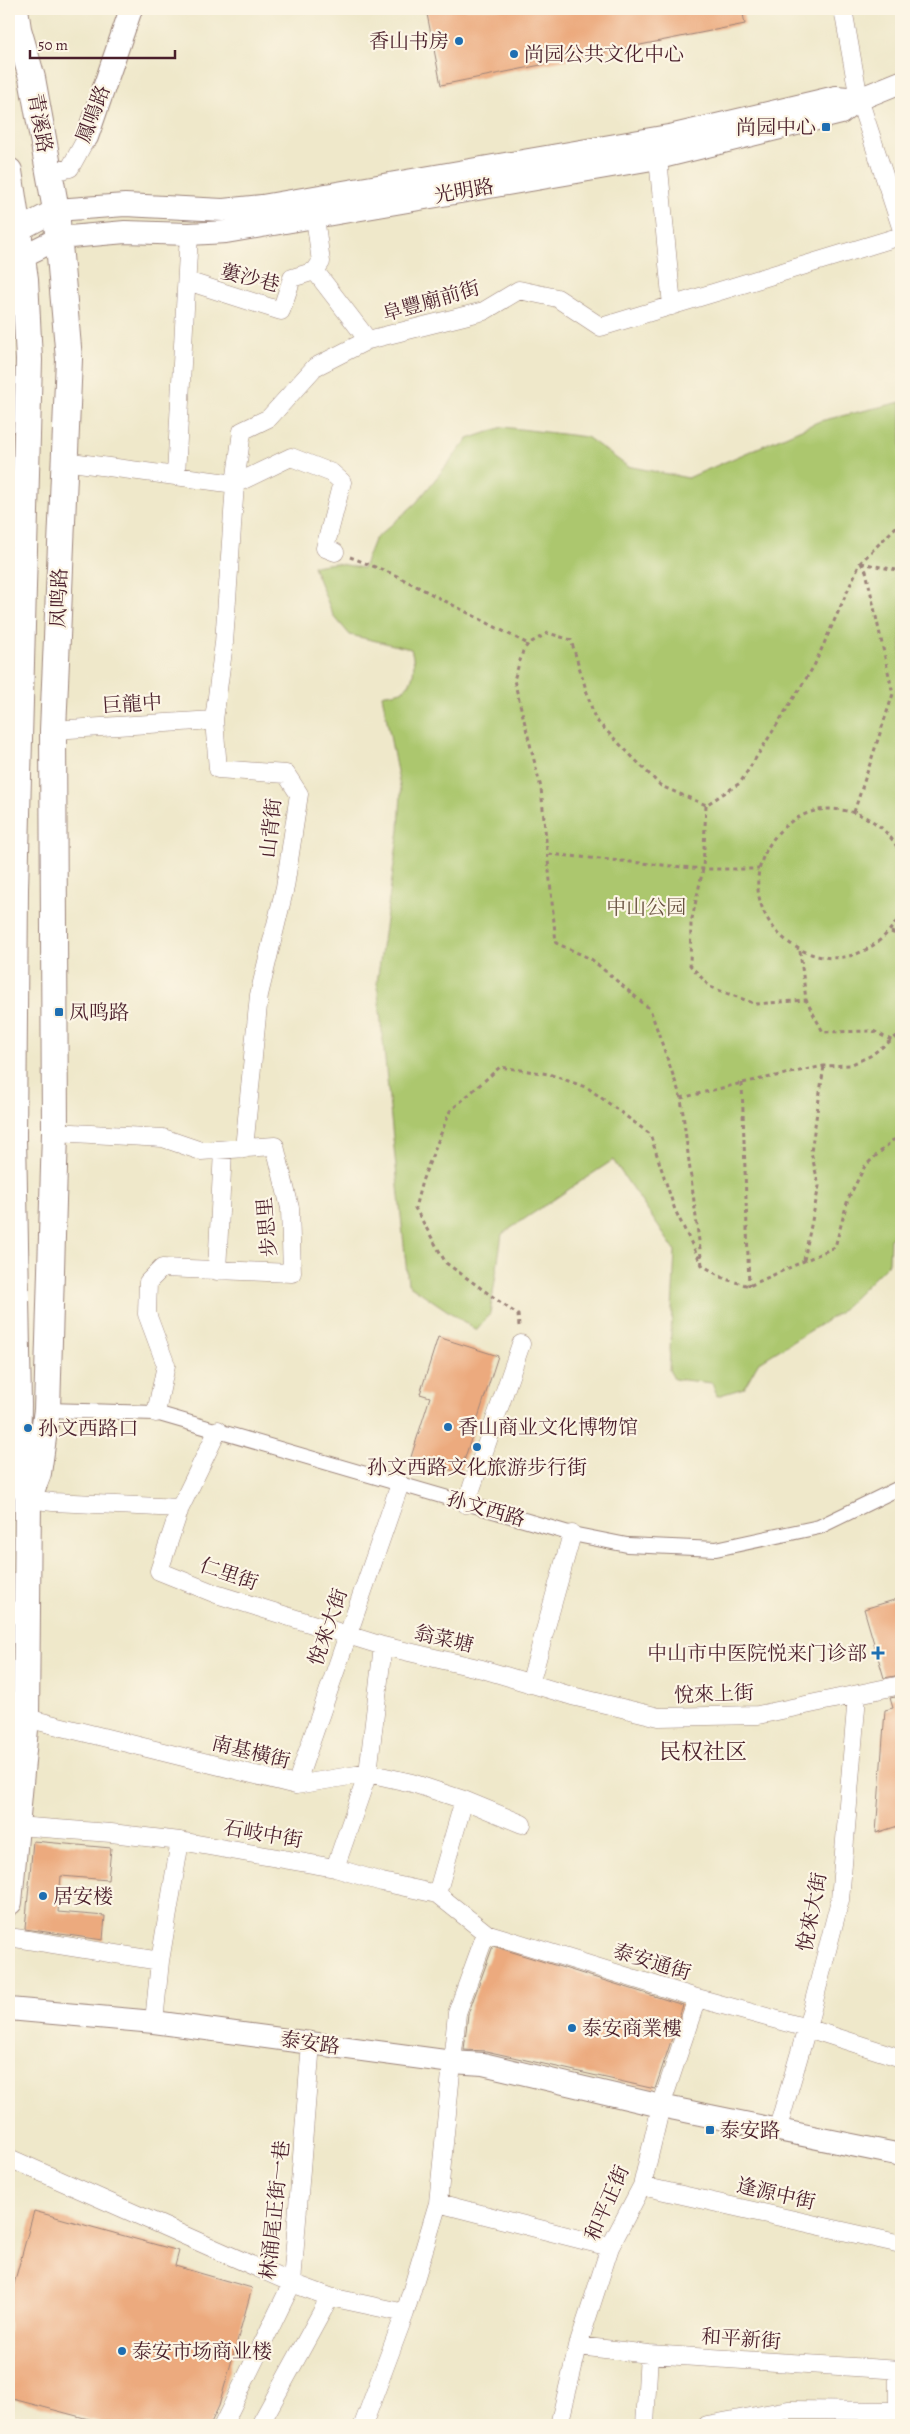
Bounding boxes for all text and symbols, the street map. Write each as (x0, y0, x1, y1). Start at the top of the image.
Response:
scale bar (30, 28, 175, 60)
place label: 香山书房 (369, 28, 449, 55)
text: 50 m (38, 35, 68, 55)
marker: 香山书房 (453, 35, 465, 47)
place label: 尚园公共文化中心 (524, 41, 684, 68)
marker: 尚园公共文化中心 (508, 48, 520, 60)
street label: 鳳鳴路 (70, 81, 116, 147)
street label: 青溪路 (21, 91, 59, 155)
place label: 尚园中心 (736, 114, 816, 141)
marker: 尚园中心 (820, 121, 832, 133)
street label: 光明路 (432, 172, 496, 210)
street label: 蔞沙巷 (218, 258, 282, 298)
street label: 阜豐廟前街 (379, 274, 483, 328)
street label: 凤鸣路 (44, 568, 74, 628)
street label: 巨龍中 (101, 688, 163, 720)
street label: 山背街 (254, 797, 288, 859)
park label: 中山公园 (606, 894, 686, 921)
place label: 凤鸣路 (69, 999, 129, 1026)
marker: 凤鸣路 (53, 1006, 65, 1018)
street label: 步思里 (251, 1196, 283, 1258)
place label: 香山商业文化博物馆 (458, 1414, 638, 1441)
place label: 孙文西路口 (38, 1415, 138, 1442)
marker: 香山商业文化博物馆 (442, 1421, 454, 1433)
marker: 孙文西路口 (22, 1422, 34, 1434)
marker: 孙文西路文化旅游步行街 (471, 1441, 483, 1453)
place label: 孙文西路文化旅游步行街 (367, 1454, 587, 1481)
street label: 孙文西路 (444, 1485, 528, 1533)
street label: 仁里街 (196, 1551, 262, 1597)
street label: 悅來大街 (302, 1585, 354, 1669)
street label: 翁菜塘 (412, 1619, 476, 1659)
place label: 中山市中医院悦来门诊部 (647, 1640, 867, 1667)
marker: 中山市中医院悦来门诊部 (871, 1646, 885, 1660)
street label: 悅來上街 (674, 1679, 754, 1709)
street label: 南基橫街 (209, 1729, 293, 1775)
district label: 民权社区 (659, 1737, 747, 1767)
street label: 石岐中街 (221, 1814, 305, 1854)
street label: 悅來大街 (791, 1870, 833, 1954)
place label: 居安楼 (53, 1883, 113, 1910)
marker: 居安楼 (37, 1890, 49, 1902)
street label: 泰安通街 (610, 1937, 694, 1987)
place label: 泰安商業樓 (582, 2015, 682, 2042)
marker: 泰安商業樓 (566, 2022, 578, 2034)
street label: 泰安路 (278, 2025, 342, 2061)
place label: 泰安路 (720, 2117, 780, 2144)
marker: 泰安路 (704, 2124, 716, 2136)
street label: 林涌尾正街一巷 (254, 2139, 296, 2281)
street label: 和平正街 (578, 2161, 636, 2245)
street label: 逢源中街 (734, 2172, 818, 2216)
street label: 和平新街 (700, 2323, 782, 2355)
place label: 泰安市场商业楼 (132, 2338, 272, 2365)
marker: 泰安市场商业楼 (116, 2345, 128, 2357)

